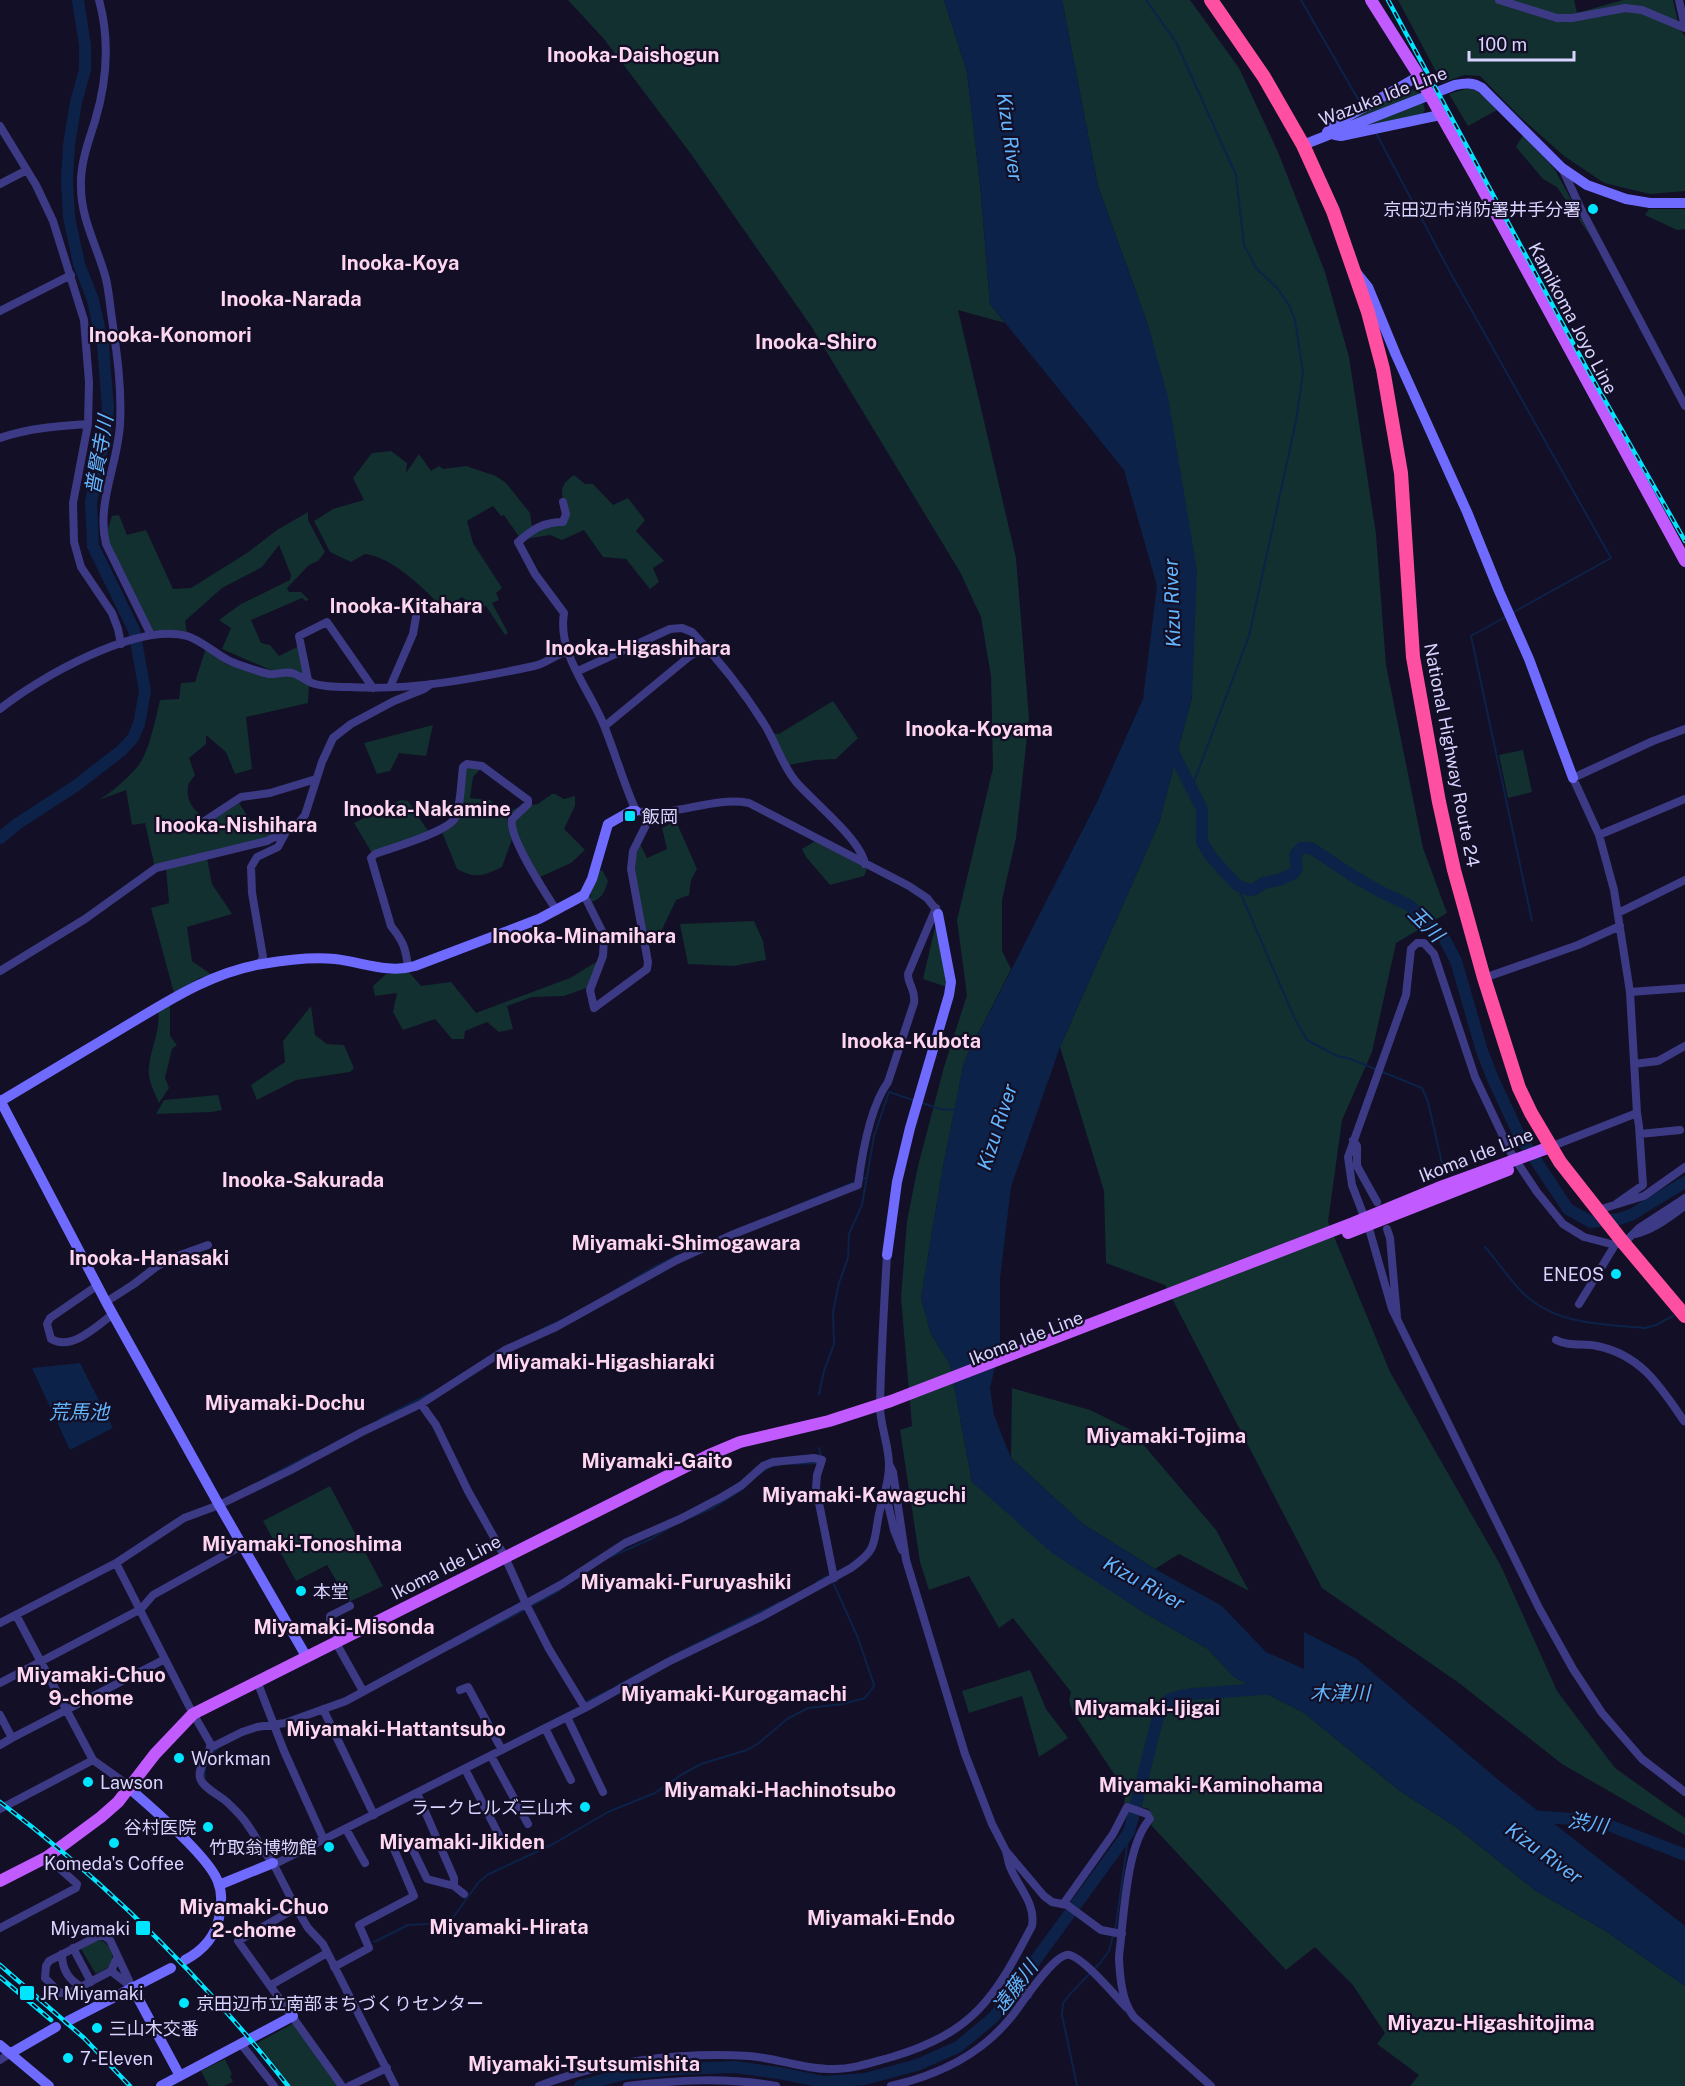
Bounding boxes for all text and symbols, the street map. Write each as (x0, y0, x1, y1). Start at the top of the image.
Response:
scale bar (1469, 24, 1574, 62)
text: 100 m (1478, 34, 1527, 55)
district label: Inooka-Daishogun (547, 43, 719, 67)
street label: Wazuka Ide Line (1316, 62, 1450, 130)
water label: Kizu River (992, 91, 1028, 183)
place label: 京田辺市消防署井手分署 (1383, 199, 1581, 220)
marker: 京田辺市消防署井手分署 (1586, 202, 1600, 216)
street label: Kamikoma Joyo Line (1524, 239, 1622, 397)
district label: Inooka-Koya (341, 251, 459, 275)
district label: Inooka-Narada (220, 287, 362, 311)
district label: Inooka-Konomori (88, 323, 252, 347)
district label: Inooka-Shiro (755, 330, 877, 354)
water label: 普賢寺川 (80, 412, 118, 496)
water label: Kizu River (1158, 558, 1186, 648)
district label: Inooka-Kitahara (329, 594, 483, 618)
district label: Inooka-Higashihara (545, 636, 731, 660)
street label: National Highway Route 24 (1420, 641, 1484, 869)
district label: Inooka-Koyama (905, 717, 1053, 741)
district label: Inooka-Nakamine (343, 797, 511, 821)
place label: 飯岡 (642, 806, 678, 827)
marker: 飯岡 (623, 809, 637, 823)
district label: Inooka-Nishihara (155, 813, 317, 837)
water label: 玉川 (1403, 901, 1450, 948)
district label: Inooka-Minamihara (492, 924, 676, 948)
district label: Inooka-Kubota (841, 1029, 981, 1053)
water label: Kizu River (972, 1081, 1022, 1173)
street label: Ikoma Ide Line (1416, 1124, 1536, 1186)
district label: Inooka-Sakurada (222, 1168, 384, 1192)
district label: Miyamaki-Shimogawara (571, 1231, 801, 1255)
district label: Inooka-Hanasaki (69, 1246, 229, 1270)
place label: ENEOS (1543, 1264, 1604, 1285)
marker: ENEOS (1609, 1267, 1623, 1281)
street label: Ikoma Ide Line (966, 1307, 1086, 1369)
district label: Miyamaki-Higashiaraki (495, 1350, 715, 1374)
district label: Miyamaki-Dochu (205, 1391, 365, 1415)
water label: 荒馬池 (49, 1400, 111, 1424)
district label: Miyamaki-Tojima (1086, 1424, 1246, 1448)
district label: Miyamaki-Gaito (581, 1449, 733, 1473)
district label: Miyamaki-Kawaguchi (762, 1483, 966, 1507)
street label: Ikoma Ide Line (388, 1530, 504, 1604)
district label: Miyamaki-Tonoshima (202, 1532, 402, 1556)
water label: Kizu River (1099, 1551, 1189, 1615)
district label: Miyamaki-Furuyashiki (581, 1570, 791, 1594)
place label: 本堂 (313, 1581, 349, 1602)
marker: 本堂 (294, 1584, 308, 1598)
district label: Miyamaki-Misonda (254, 1615, 434, 1639)
district label: Miyamaki-Chuo 9-chome (16, 1663, 166, 1710)
water label: 木津川 (1310, 1681, 1372, 1705)
district label: Miyamaki-Kurogamachi (621, 1682, 847, 1706)
district label: Miyamaki-Ijigai (1074, 1696, 1220, 1720)
district label: Miyamaki-Hattantsubo (286, 1717, 506, 1741)
place label: Workman (191, 1748, 271, 1769)
marker: Workman (172, 1751, 186, 1765)
place label: Lawson (100, 1772, 163, 1793)
district label: Miyamaki-Kaminohama (1099, 1773, 1323, 1797)
marker: Lawson (81, 1775, 95, 1789)
district label: Miyamaki-Hachinotsubo (664, 1778, 896, 1802)
place label: ラークヒルズ三山木 (411, 1797, 573, 1818)
marker: ラークヒルズ三山木 (578, 1800, 592, 1814)
water label: 渋川 (1566, 1808, 1612, 1839)
place label: 谷村医院 (124, 1817, 196, 1838)
water label: Kizu River (1501, 1817, 1587, 1889)
marker: 谷村医院 (201, 1820, 215, 1834)
district label: Miyamaki-Jikiden (379, 1830, 545, 1854)
marker: Komeda's Coffee (107, 1836, 121, 1850)
place label: 竹取翁博物館 (209, 1837, 317, 1858)
marker: 竹取翁博物館 (322, 1840, 336, 1854)
place label: Komeda's Coffee (44, 1853, 184, 1874)
district label: Miyamaki-Chuo 2-chome (179, 1895, 329, 1942)
district label: Miyamaki-Endo (807, 1906, 955, 1930)
district label: Miyamaki-Hirata (429, 1915, 589, 1939)
place label: Miyamaki (50, 1918, 130, 1939)
marker: Miyamaki (134, 1919, 152, 1937)
water label: 遠藤川 (987, 1954, 1044, 2018)
place label: JR Miyamaki (40, 1983, 143, 2004)
marker: JR Miyamaki (18, 1984, 36, 2002)
place label: 京田辺市立南部まちづくりセンター (196, 1993, 484, 2014)
marker: 京田辺市立南部まちづくりセンター (177, 1996, 191, 2010)
district label: Miyazu-Higashitojima (1387, 2011, 1595, 2035)
place label: 三山木交番 (109, 2018, 199, 2039)
marker: 三山木交番 (90, 2021, 104, 2035)
place label: 7-Eleven (80, 2048, 153, 2069)
marker: 7-Eleven (61, 2051, 75, 2065)
district label: Miyamaki-Tsutsumishita (468, 2052, 700, 2076)

